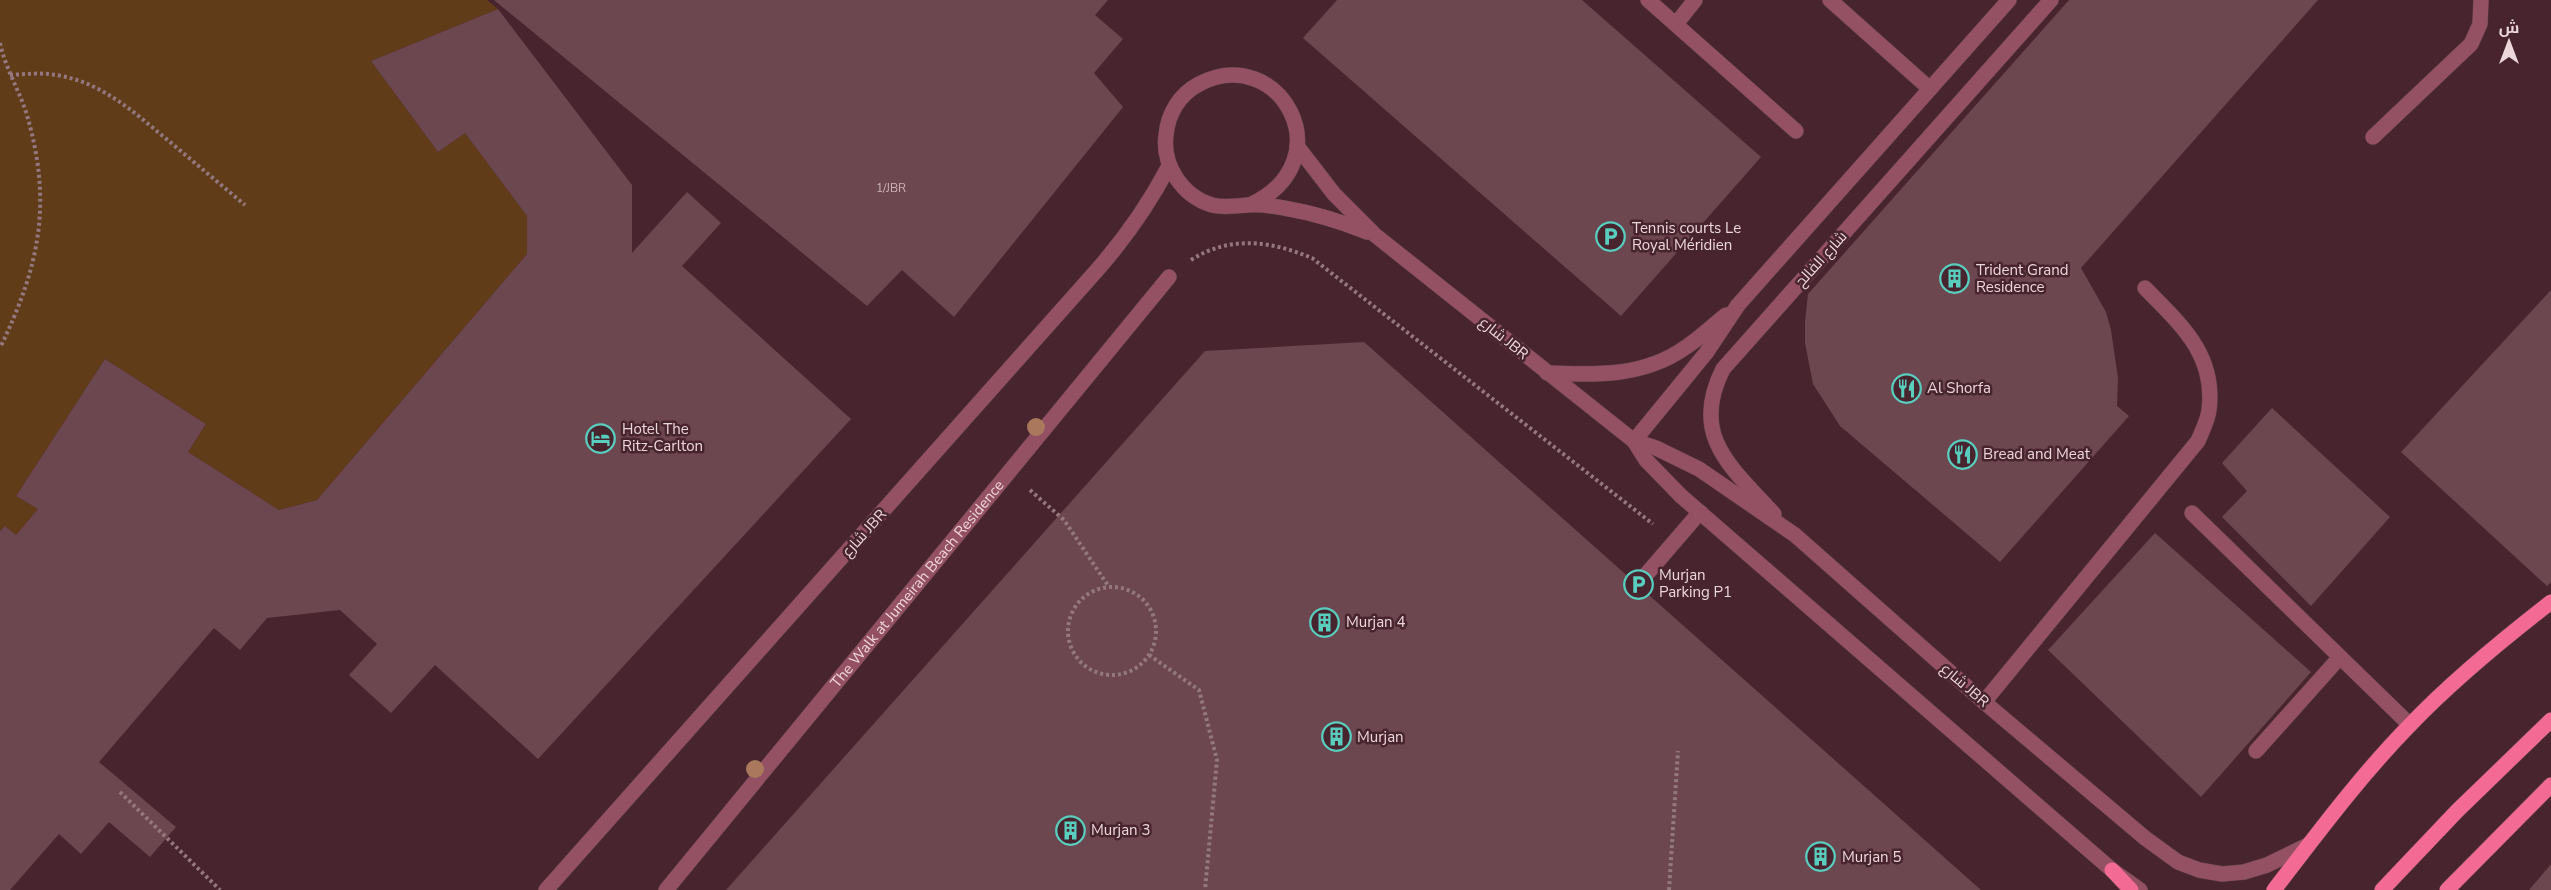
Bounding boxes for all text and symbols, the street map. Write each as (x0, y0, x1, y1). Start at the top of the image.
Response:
north arrow (2479, 12, 2539, 72)
text: ش (2499, 17, 2519, 39)
house number: 1/JBR (876, 180, 906, 196)
place label: Tennis courts Le Royal Méridien (1632, 218, 1741, 255)
parking icon: Tennis courts Le Royal Méridien (1595, 221, 1627, 253)
street label: شارع الفالح (1791, 227, 1852, 292)
place label: Trident Grand Residence (1976, 260, 2069, 297)
building icon: Trident Grand Residence (1939, 263, 1971, 295)
street label: شارع JBR (1475, 312, 1533, 365)
restaurant icon: Al Shorfa (1890, 372, 1922, 404)
place label: Al Shorfa (1927, 378, 1991, 398)
place label: Hotel The Ritz-Carlton (622, 419, 703, 456)
hotel icon: Hotel The Ritz-Carlton (585, 422, 617, 454)
restaurant icon: Bread and Meat (1946, 438, 1978, 470)
place label: Bread and Meat (1983, 444, 2091, 464)
street label: The Walk at Jumeirah Beach Residence (826, 476, 1008, 692)
street label: شارع JBR (837, 505, 892, 562)
place label: Murjan Parking P1 (1659, 565, 1732, 602)
parking icon: Murjan Parking P1 (1622, 568, 1654, 600)
building icon: Murjan 4 (1309, 606, 1341, 638)
place label: Murjan 4 (1346, 612, 1405, 632)
street label: شارع JBR (1936, 658, 1993, 712)
building icon: Murjan (1320, 721, 1352, 753)
place label: Murjan (1357, 727, 1404, 747)
building icon: Murjan 3 (1054, 814, 1086, 846)
place label: Murjan 3 (1091, 820, 1150, 840)
building icon: Murjan 5 (1805, 841, 1837, 873)
place label: Murjan 5 (1842, 847, 1901, 867)

